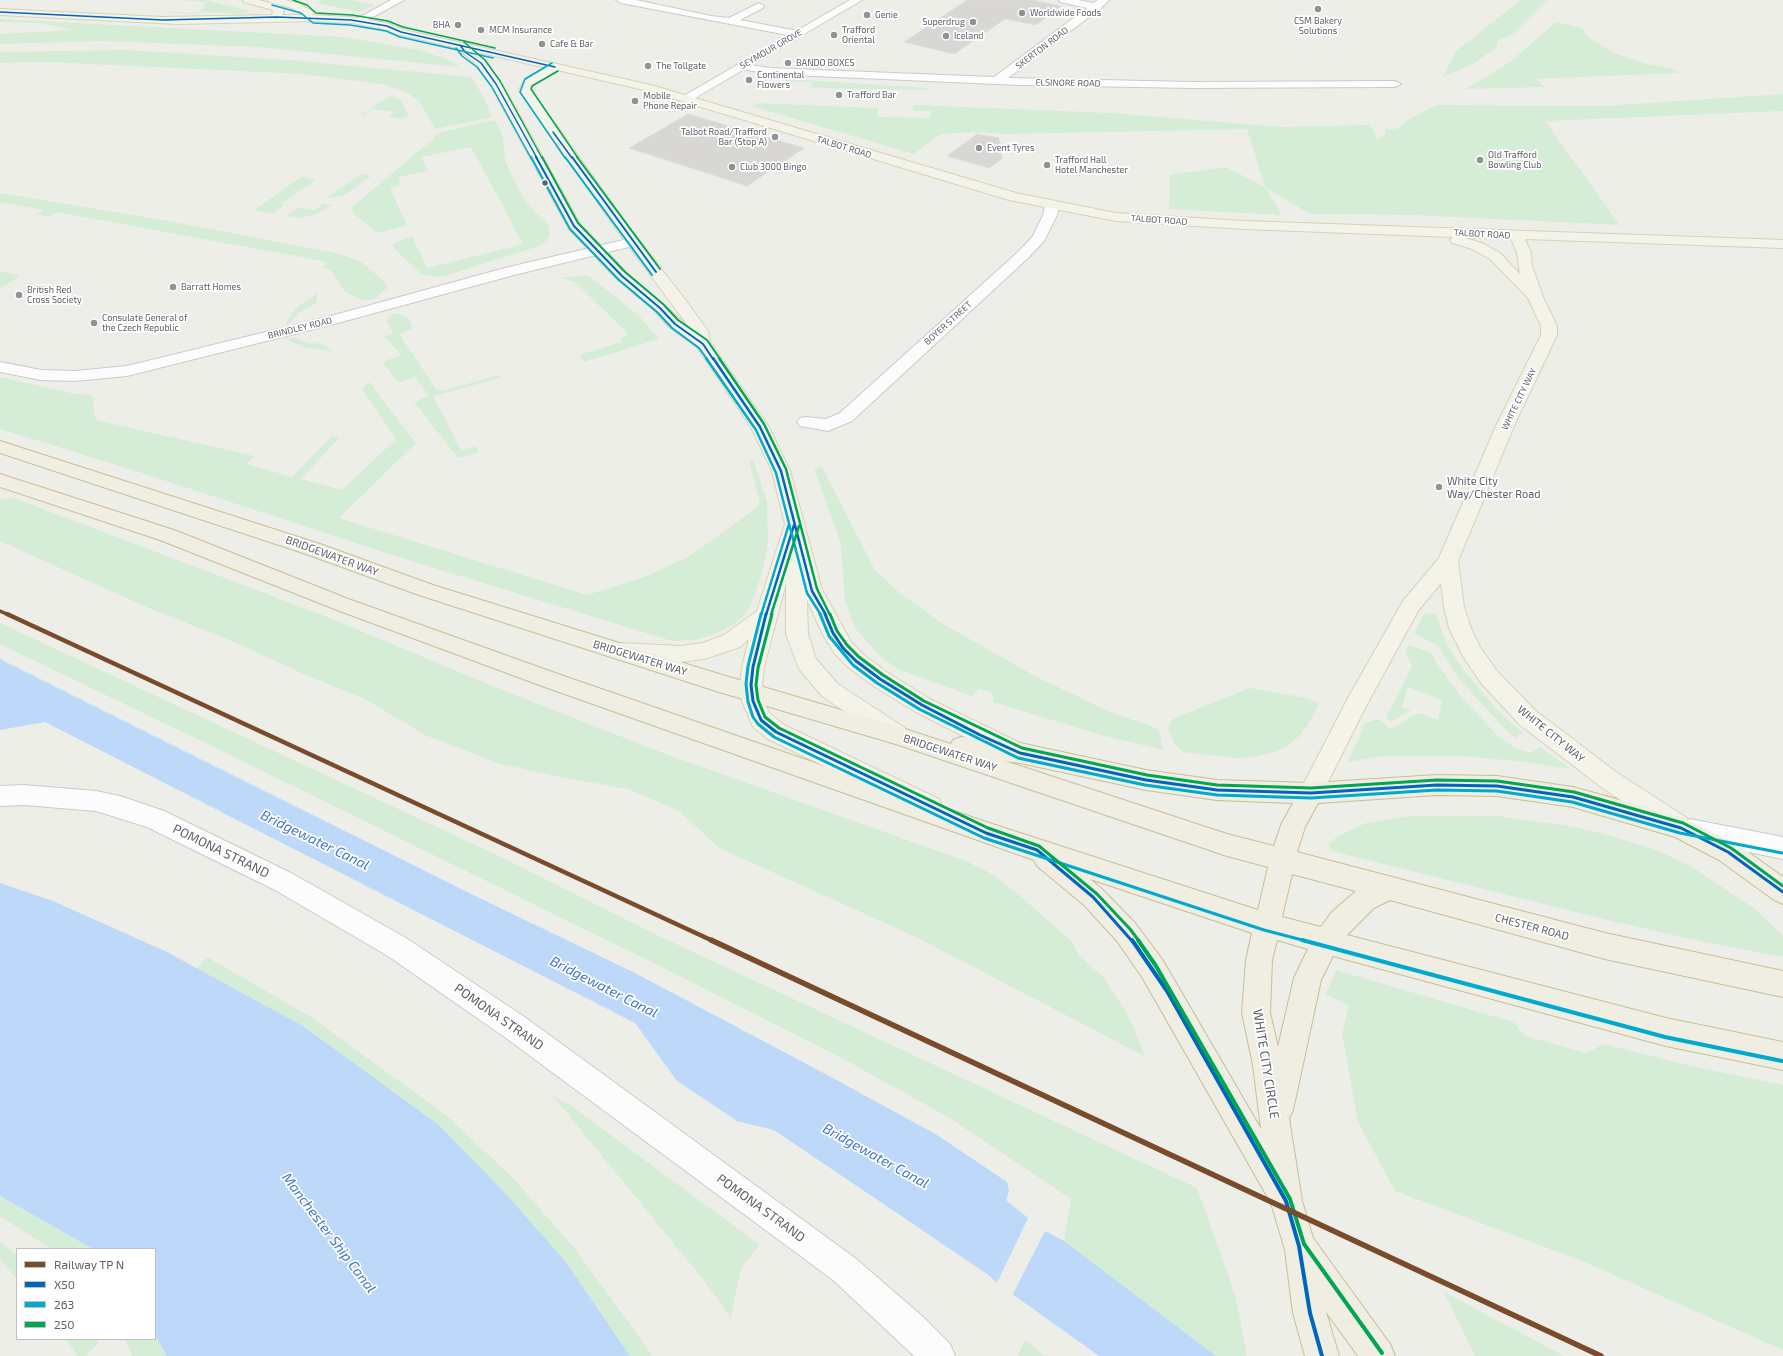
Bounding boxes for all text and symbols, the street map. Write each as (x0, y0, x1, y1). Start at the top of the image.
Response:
marker: CSM Bakery Solutions (1313, 4, 1323, 14)
marker: Worldwide Foods (1017, 8, 1027, 18)
place label: Worldwide Foods (1030, 8, 1101, 18)
marker: Genie (862, 10, 872, 20)
place label: Genie (875, 10, 898, 20)
place label: CSM Bakery Solutions (1294, 16, 1342, 37)
place label: Superdrug (922, 17, 965, 27)
marker: Superdrug (968, 17, 978, 27)
place label: BHA (433, 20, 450, 30)
marker: BHA (453, 20, 463, 30)
marker: MCM Insurance (476, 25, 486, 35)
place label: MCM Insurance (489, 25, 552, 35)
place label: Trafford Oriental (842, 25, 875, 46)
street label: SKERTON ROAD (1013, 25, 1071, 71)
street label: SEYMOUR GROVE (738, 27, 804, 71)
marker: Trafford Oriental (829, 30, 839, 40)
marker: Iceland (941, 31, 951, 41)
place label: Iceland (954, 31, 984, 41)
marker: Cafe & Bar (537, 39, 547, 49)
place label: Cafe & Bar (550, 39, 593, 49)
marker: BANDO BOXES (783, 58, 793, 68)
place label: BANDO BOXES (796, 58, 854, 68)
marker: The Tollgate (643, 61, 653, 71)
place label: The Tollgate (656, 61, 706, 71)
place label: Continental Flowers (757, 70, 804, 91)
marker: Continental Flowers (744, 75, 754, 85)
street label: ELSINORE ROAD (1035, 77, 1101, 89)
marker: Trafford Bar (834, 90, 844, 100)
place label: Trafford Bar (847, 90, 896, 100)
place label: Mobile Phone Repair (643, 91, 697, 112)
marker: Mobile Phone Repair (630, 96, 640, 106)
place label: Talbot Road/Trafford Bar (Stop A) (681, 127, 767, 148)
marker: Talbot Road/Trafford Bar (Stop A) (770, 132, 780, 142)
street label: TALBOT ROAD (815, 134, 873, 160)
marker: Event Tyres (974, 143, 984, 153)
place label: Event Tyres (987, 143, 1034, 153)
place label: Old Trafford Bowling Club (1488, 150, 1541, 171)
place label: Trafford Hall Hotel Manchester (1055, 155, 1128, 176)
marker: Old Trafford Bowling Club (1475, 155, 1485, 165)
marker: Trafford Hall Hotel Manchester (1042, 160, 1052, 170)
marker: Club 3000 Bingo (727, 162, 737, 172)
place label: Club 3000 Bingo (740, 162, 807, 172)
unlabelled marker (540, 178, 550, 188)
street label: TALBOT ROAD (1130, 213, 1188, 227)
street label: TALBOT ROAD (1453, 227, 1511, 241)
marker: Barratt Homes (168, 282, 178, 292)
place label: Barratt Homes (181, 282, 241, 292)
place label: British Red Cross Society (27, 285, 82, 306)
marker: British Red Cross Society (14, 290, 24, 300)
street label: BOYER STREET (922, 299, 974, 347)
place label: Consulate General of the Czech Republic (102, 313, 187, 334)
street label: BRINDLEY ROAD (267, 315, 333, 341)
marker: Consulate General of the Czech Republic (89, 318, 99, 328)
street label: WHITE CITY WAY (1499, 366, 1539, 432)
place label: White City Way/Chester Road (1447, 474, 1541, 500)
marker: White City Way/Chester Road (1434, 482, 1444, 492)
street label: BRIDGEWATER WAY (284, 533, 380, 579)
street label: BRIDGEWATER WAY (591, 637, 689, 679)
street label: WHITE CITY WAY (1515, 703, 1587, 765)
street label: BRIDGEWATER WAY (901, 732, 999, 774)
water label: Bridgewater Canal (258, 806, 372, 874)
street label: POMONA STRAND (170, 821, 272, 881)
street label: CHESTER ROAD (1494, 911, 1570, 943)
water label: Bridgewater Canal (547, 953, 661, 1021)
street label: POMONA STRAND (451, 980, 547, 1054)
street label: WHITE CITY CIRCLE (1250, 1008, 1282, 1120)
water label: Bridgewater Canal (820, 1120, 932, 1192)
water label: Manchester Ship Canal (278, 1170, 380, 1296)
street label: POMONA STRAND (714, 1171, 808, 1245)
legend (16, 1248, 156, 1340)
text: Railway TP N (54, 1257, 124, 1271)
text: X50 (54, 1277, 75, 1291)
text: 263 (54, 1297, 74, 1311)
text: 250 (54, 1317, 74, 1331)

